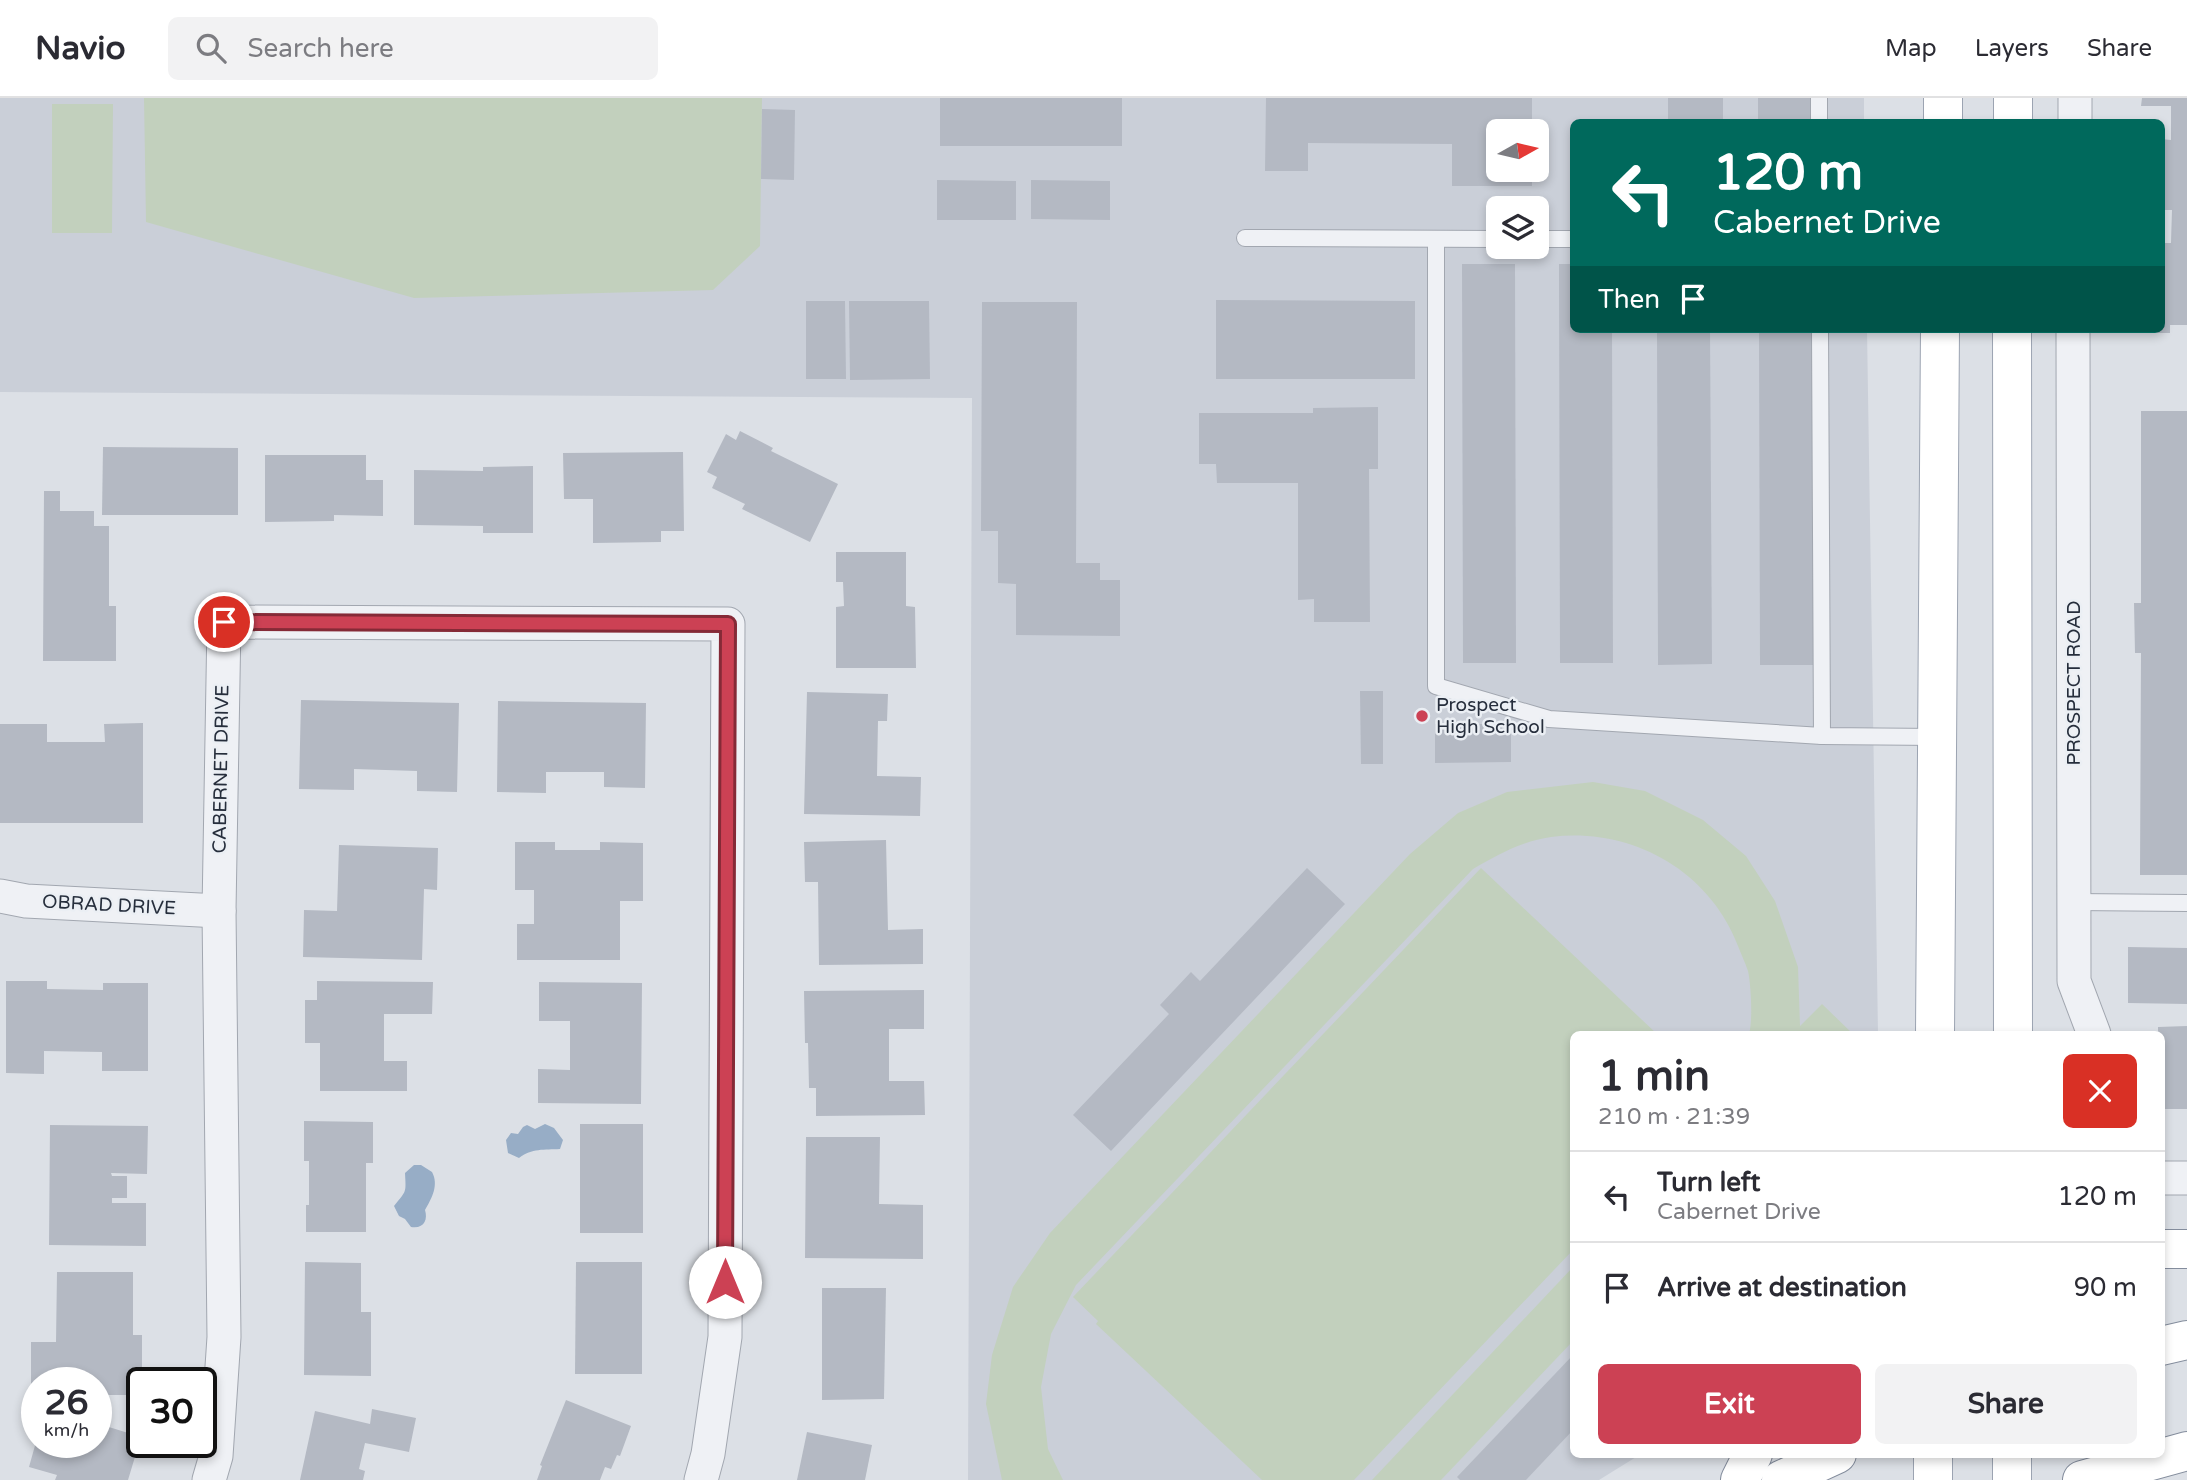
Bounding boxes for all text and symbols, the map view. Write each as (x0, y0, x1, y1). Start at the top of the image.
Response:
search box (168, 17, 658, 80)
text: Navio (35, 29, 126, 68)
icon: search (192, 29, 230, 67)
text: Search here (248, 33, 394, 64)
text: Map (1885, 34, 1937, 63)
text: Layers (1975, 34, 2049, 63)
text: Share (2087, 34, 2152, 63)
north arrow (1486, 119, 1549, 182)
map controls (1486, 119, 1549, 259)
text: 120 m (1713, 144, 1863, 203)
icon: left (1598, 147, 1689, 238)
button: layers (1486, 196, 1549, 259)
text: Cabernet Drive (1713, 204, 1941, 242)
icon: arrive (1674, 280, 1712, 318)
text: Then (1598, 284, 1660, 315)
pin (194, 592, 254, 652)
street label: PROSPECT ROAD (2063, 600, 2085, 766)
icon: arrive (205, 603, 243, 641)
street label: CABERNET DRIVE (209, 685, 233, 853)
place label: Prospect High School (1436, 694, 1545, 738)
marker: Prospect High School (1414, 708, 1430, 724)
street label: OBRAD DRIVE (42, 891, 176, 919)
text: 1 min (1598, 1051, 1710, 1102)
button: close (2063, 1054, 2137, 1128)
text: 210 m · 21:39 (1598, 1103, 1750, 1131)
text: Turn left (1657, 1167, 1760, 1198)
icon: left (1598, 1178, 1636, 1216)
text: 120 m (2057, 1181, 2137, 1212)
text: Cabernet Drive (1657, 1198, 1821, 1226)
position arrow (688, 1245, 762, 1319)
icon: arrive (1598, 1269, 1636, 1307)
text: Arrive at destination (1657, 1272, 1907, 1303)
text: 90 m (2074, 1272, 2137, 1303)
button: Exit (1598, 1364, 1861, 1444)
button: Share (1875, 1364, 2137, 1444)
speed limit sign: 30 (126, 1367, 217, 1458)
text: 26 (45, 1382, 88, 1424)
text: km/h (44, 1419, 89, 1441)

